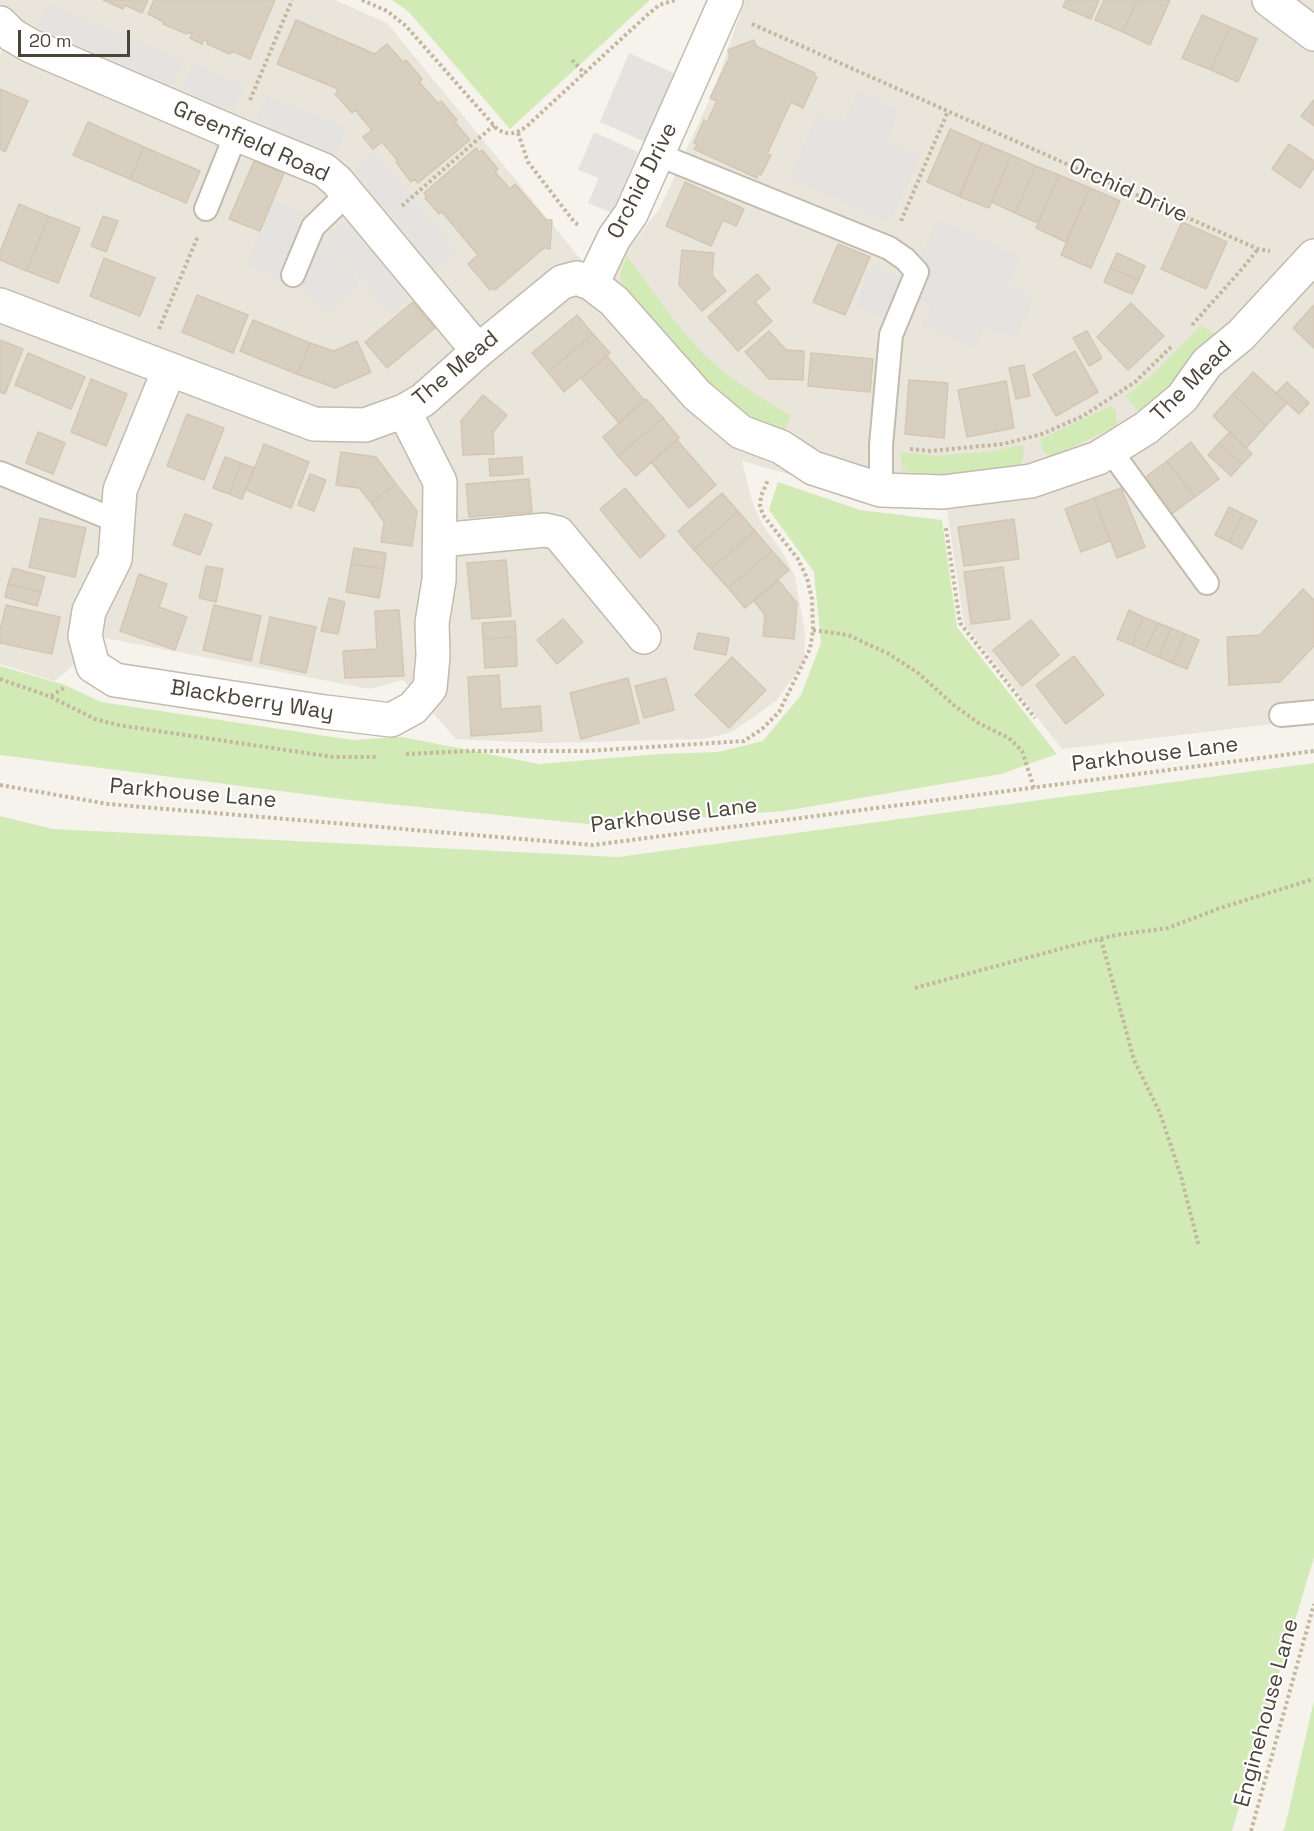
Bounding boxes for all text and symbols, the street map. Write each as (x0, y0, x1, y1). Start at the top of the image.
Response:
scale bar (21, 18, 134, 56)
text: 20 m (29, 29, 72, 52)
street label: Greenfield Road (169, 96, 333, 188)
street label: Orchid Drive (602, 118, 684, 244)
street label: Orchid Drive (1065, 153, 1191, 229)
street label: The Mead (408, 326, 504, 412)
street label: The Mead (1146, 336, 1238, 428)
street label: Blackberry Way (168, 675, 336, 727)
street label: Parkhouse Lane (1070, 732, 1240, 778)
street label: Parkhouse Lane (108, 774, 278, 814)
street label: Parkhouse Lane (589, 793, 759, 839)
street label: Enginehouse Lane (1229, 1616, 1305, 1810)

